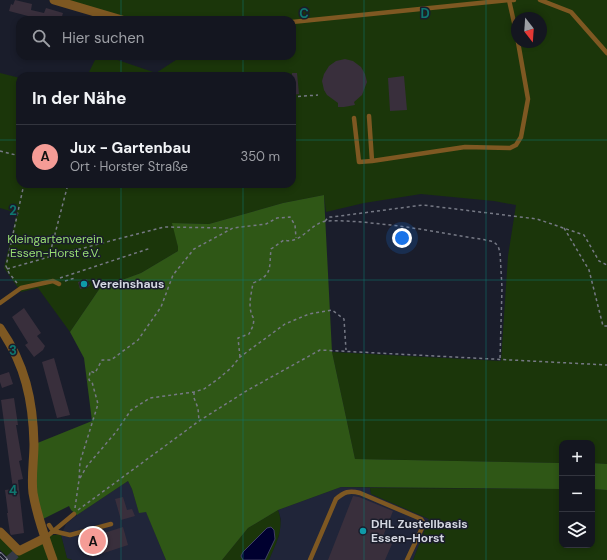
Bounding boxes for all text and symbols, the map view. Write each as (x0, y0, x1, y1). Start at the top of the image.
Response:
text: C (299, 5, 309, 22)
text: D (420, 5, 430, 22)
north arrow (511, 12, 547, 48)
search box (16, 16, 296, 60)
icon: search (30, 27, 52, 49)
text: Hier suchen (62, 28, 144, 48)
text: In der Nähe (32, 87, 127, 109)
text: Jux - Gartenbau (70, 138, 191, 158)
text: A (40, 148, 50, 165)
text: 350 m (240, 148, 280, 165)
text: Ort · Horster Straße (70, 158, 188, 175)
text: 2 (9, 202, 17, 219)
your location (392, 228, 412, 248)
park label: Kleingartenverein Essen-Horst e.V. (7, 231, 103, 261)
place label: Vereinshaus (92, 276, 164, 292)
marker: Vereinshaus (79, 279, 89, 289)
text: 3 (9, 342, 17, 359)
map controls (559, 440, 595, 548)
button: + (559, 440, 595, 476)
button: − (559, 476, 595, 512)
text: 4 (9, 482, 17, 499)
button: layers (559, 512, 595, 548)
place label: DHL Zustellbasis Essen-Horst (371, 516, 468, 546)
pin: A (80, 526, 106, 556)
marker: DHL Zustellbasis Essen-Horst (358, 526, 368, 536)

